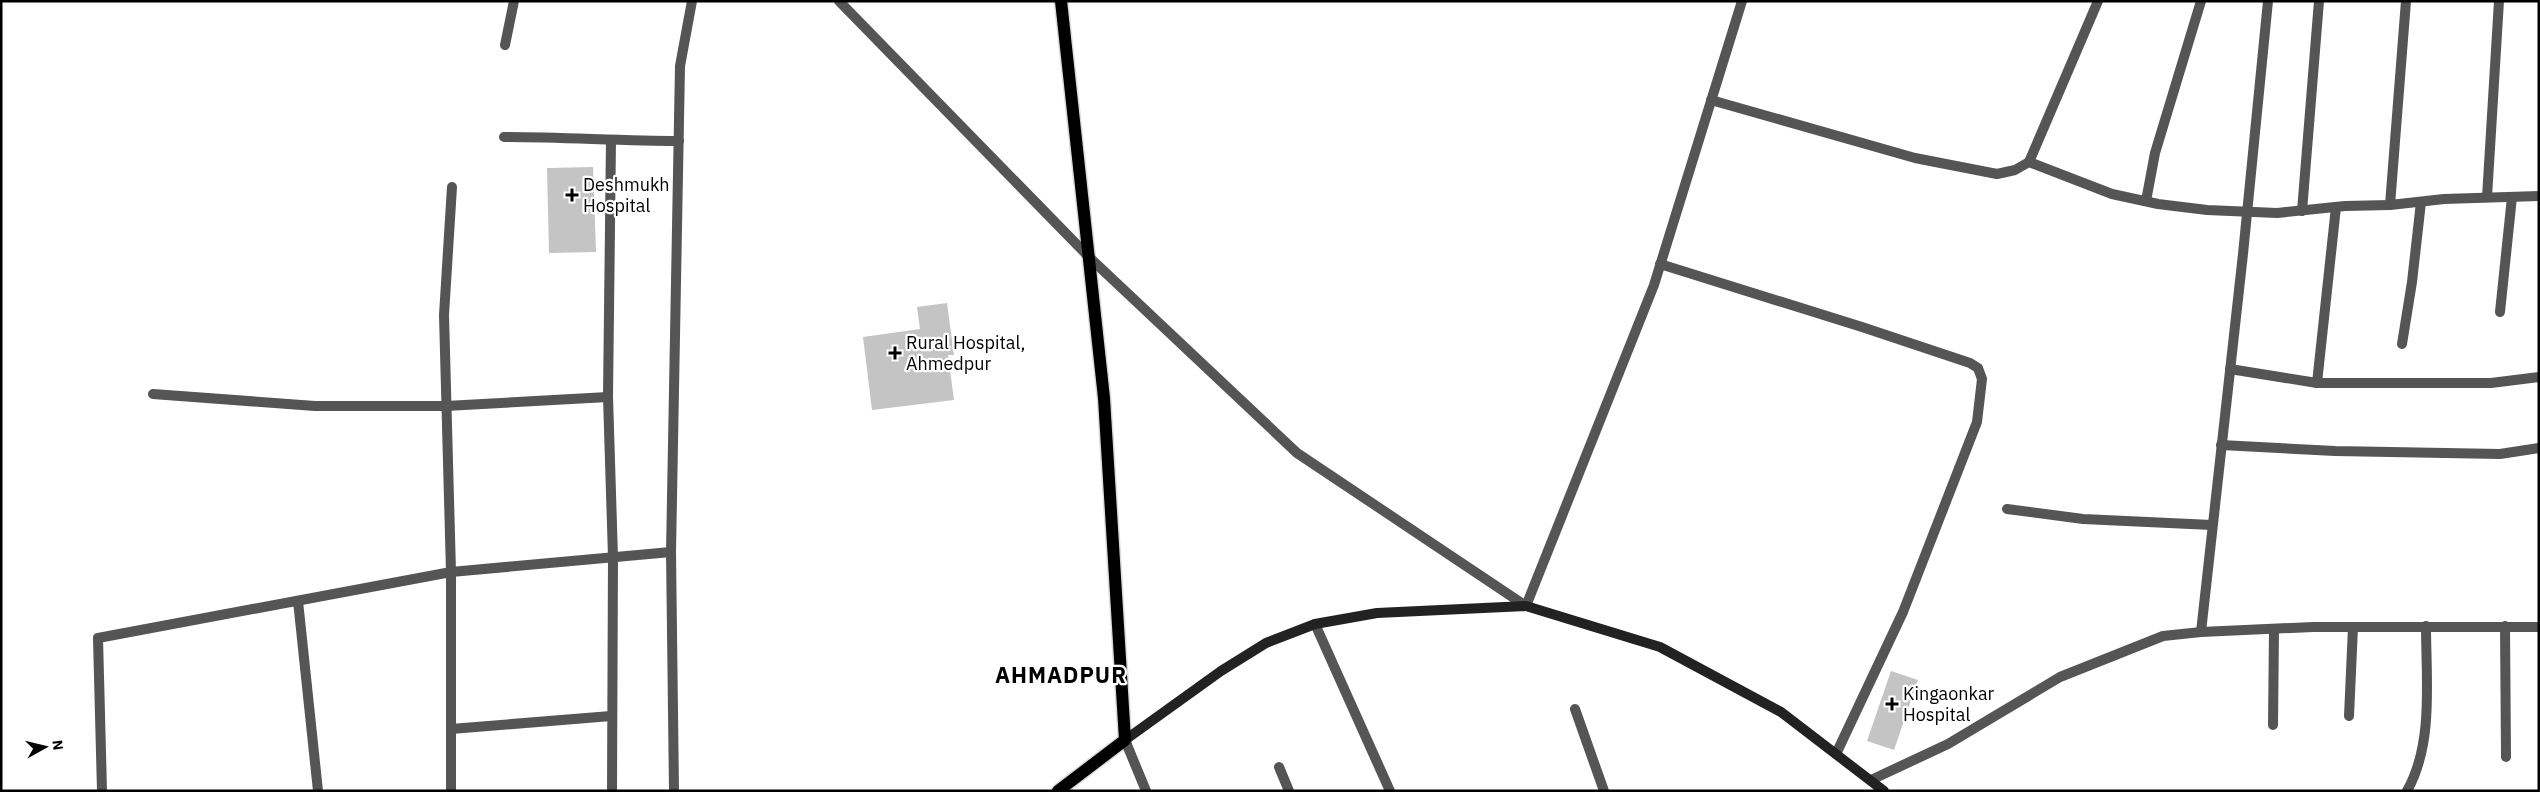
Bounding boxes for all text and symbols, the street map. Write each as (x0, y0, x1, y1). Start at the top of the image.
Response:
place label: Deshmukh Hospital (583, 173, 670, 217)
marker: Deshmukh Hospital (565, 188, 579, 202)
place label: Rural Hospital, Ahmedpur (906, 331, 1025, 375)
marker: Rural Hospital, Ahmedpur (888, 346, 902, 360)
district label: AHMADPUR (995, 660, 1127, 689)
place label: Kingaonkar Hospital (1903, 682, 1995, 726)
marker: Kingaonkar Hospital (1885, 697, 1899, 711)
north arrow (20, 722, 70, 772)
text: N (48, 739, 67, 751)

